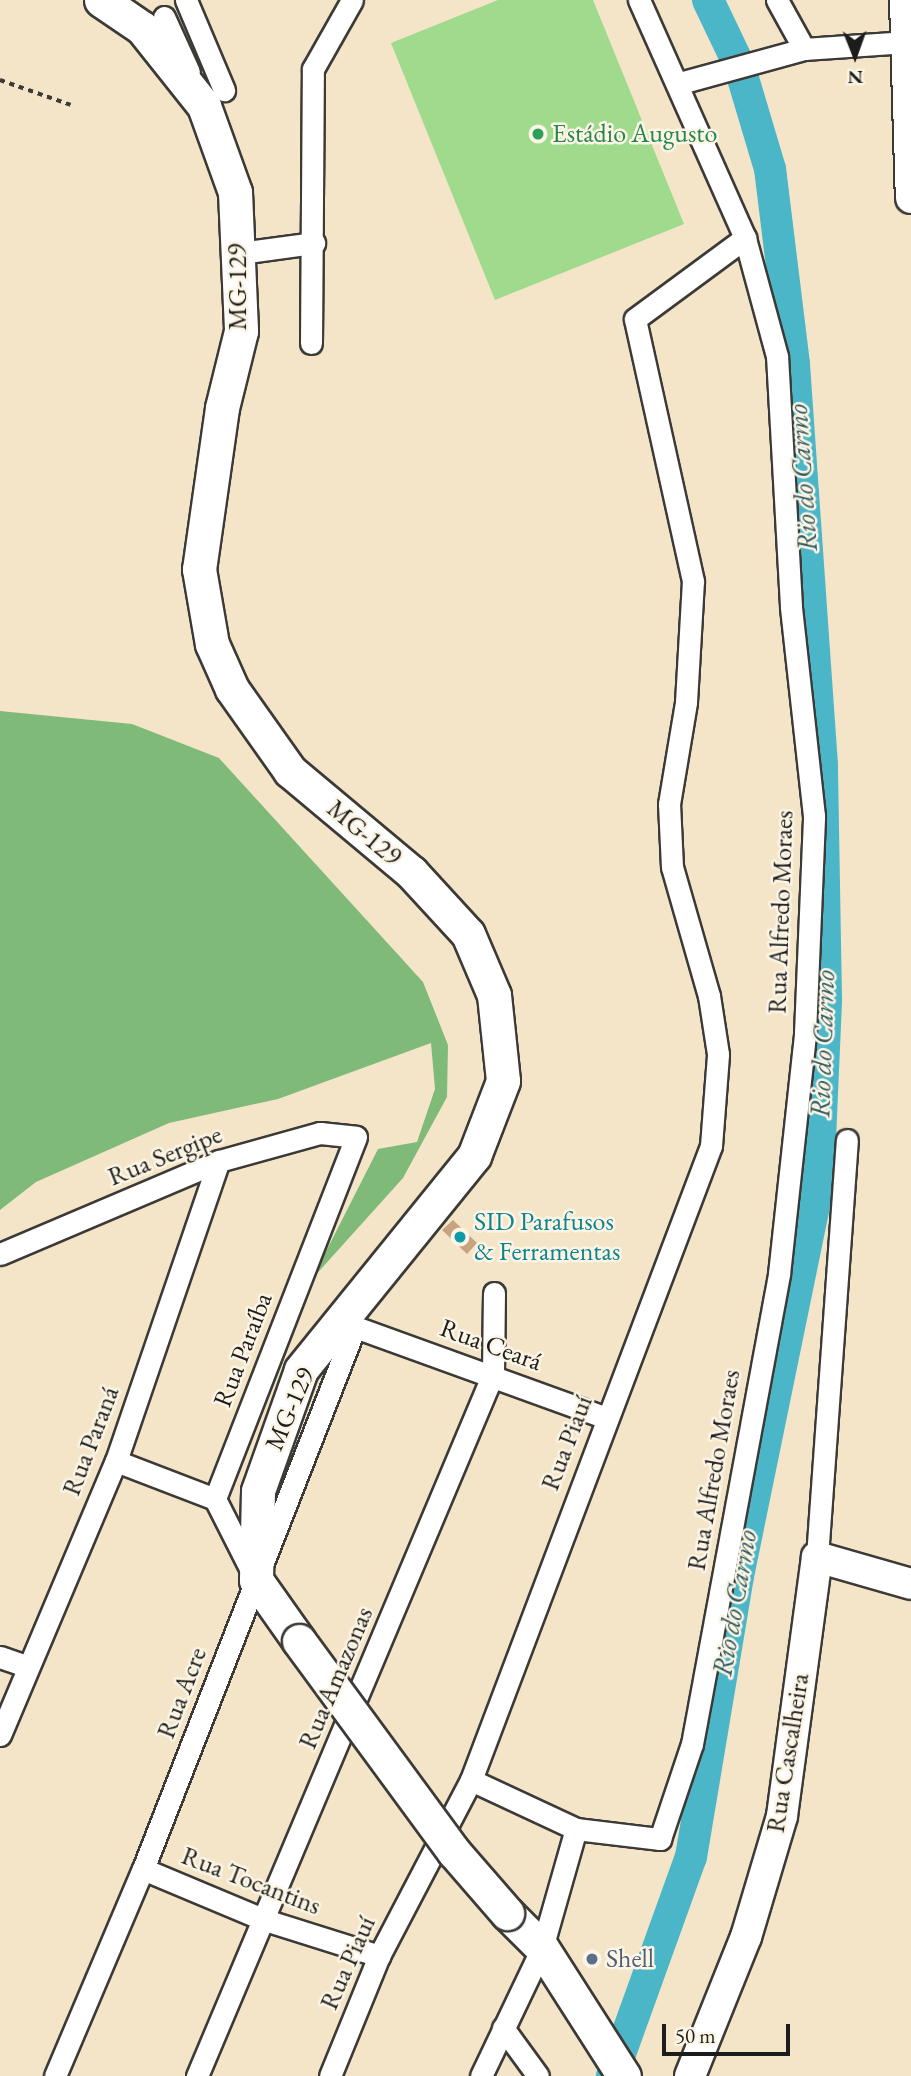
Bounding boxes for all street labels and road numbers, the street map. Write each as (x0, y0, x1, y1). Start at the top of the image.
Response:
street label: MG-129 (222, 244, 254, 330)
street label: MG-129 (321, 793, 407, 873)
street label: Rua Alfredo Moraes (762, 810, 800, 1014)
street label: Rua Sergipe (104, 1119, 226, 1193)
street label: Rua Paraíba (207, 1288, 279, 1412)
street label: Rua Ceará (436, 1312, 546, 1378)
street label: MG-129 (259, 1363, 321, 1455)
street label: Rua Alfredo Moraes (681, 1367, 747, 1573)
street label: Rua Paraná (56, 1382, 126, 1500)
street label: Rua Piauí (535, 1391, 599, 1495)
street label: Rua Amazonas (292, 1602, 380, 1754)
street label: Rua Acre (150, 1643, 214, 1743)
street label: Rua Cascalheira (760, 1671, 816, 1835)
street label: Rua Tocantins (177, 1840, 325, 1922)
street label: Rua Piauí (314, 1911, 382, 2015)

